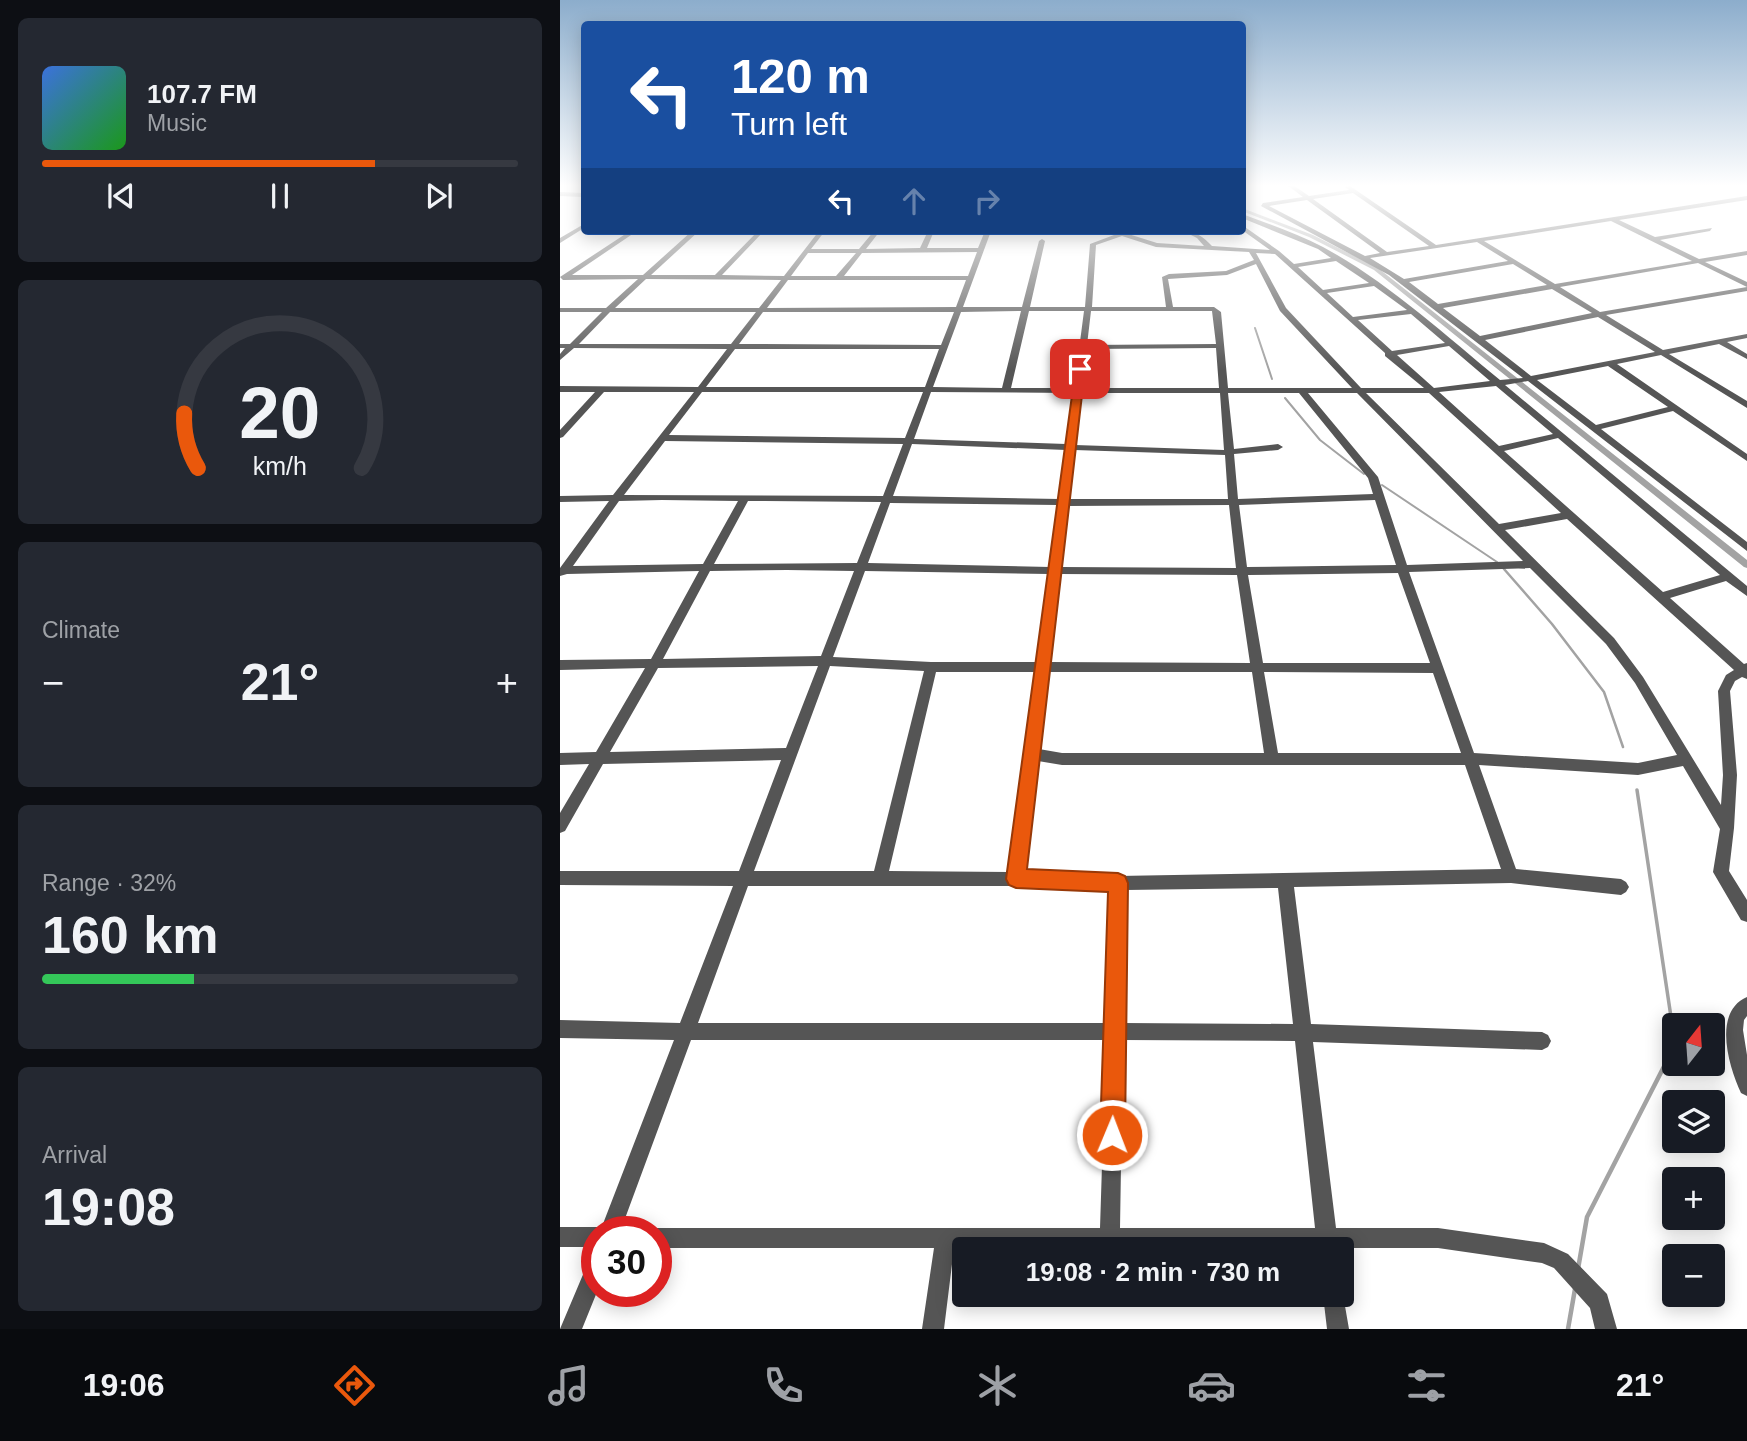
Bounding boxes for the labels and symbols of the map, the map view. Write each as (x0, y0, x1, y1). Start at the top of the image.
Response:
pin (1050, 339, 1110, 399)
north arrow (1662, 1013, 1726, 1076)
position arrow (1075, 1098, 1149, 1172)
speed limit sign: 30 (581, 1216, 672, 1307)

